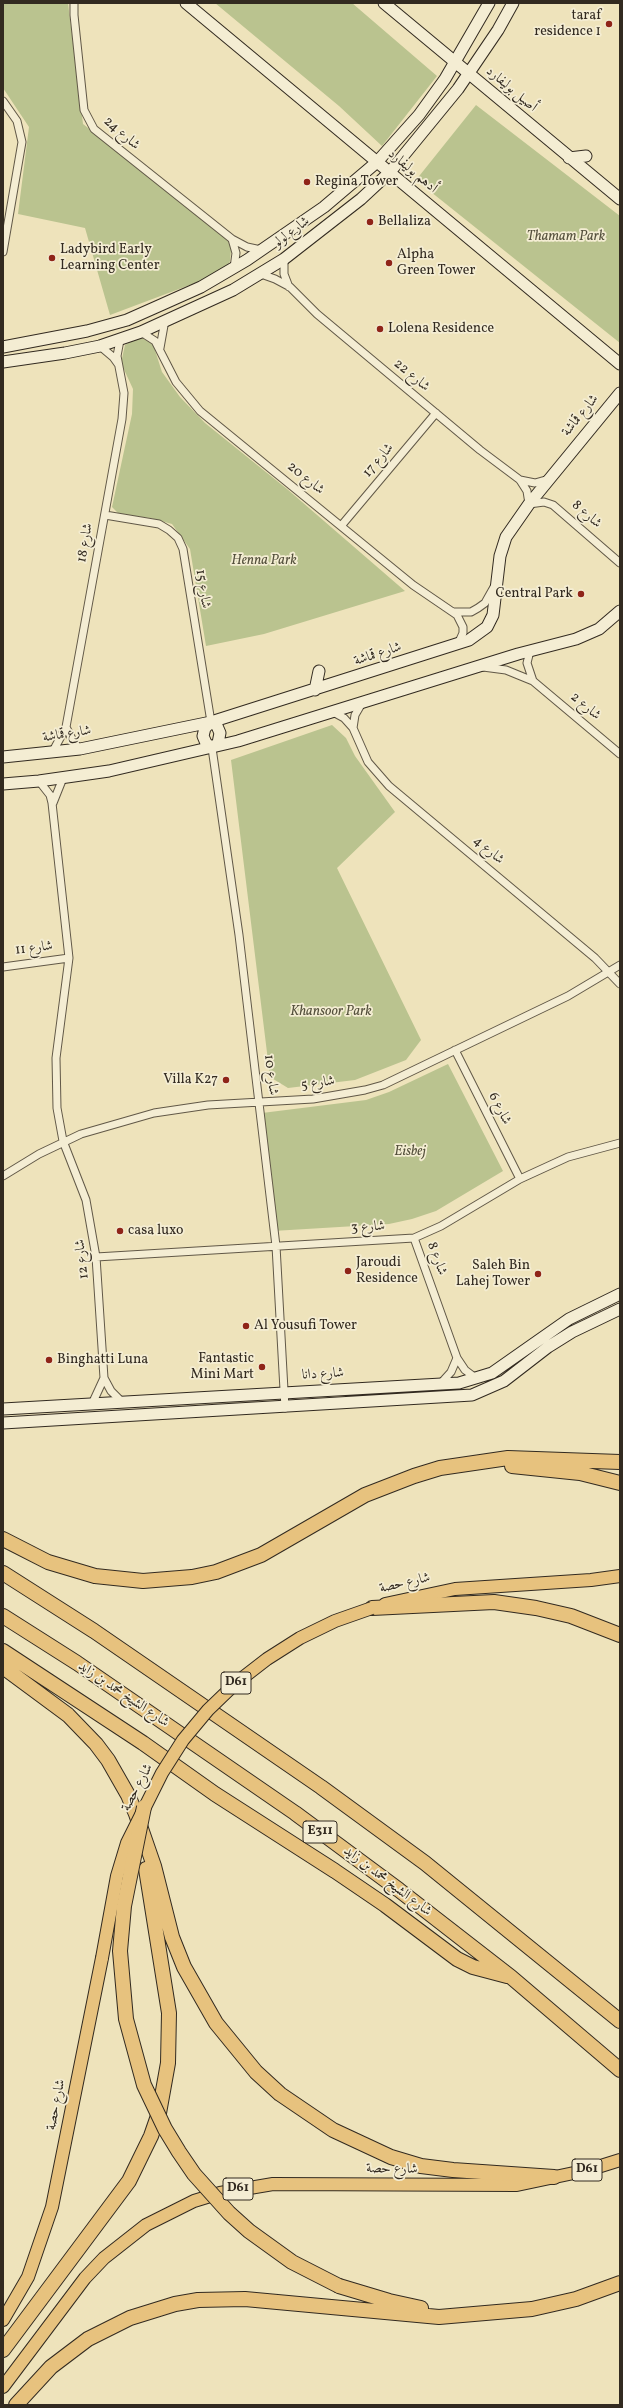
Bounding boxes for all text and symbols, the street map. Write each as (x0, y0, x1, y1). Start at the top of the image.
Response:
place label: taraf residence 1 (534, 8, 601, 40)
marker: taraf residence 1 (604, 19, 614, 29)
street label: أصيل بوليفارد (482, 64, 540, 116)
street label: شارع 24 (99, 114, 143, 154)
street label: أدهم بوليفارد (384, 146, 440, 198)
place label: Regina Tower (315, 174, 398, 190)
marker: Regina Tower (302, 177, 312, 187)
street label: شارع لولو (270, 214, 314, 252)
place label: Bellaliza (378, 214, 431, 230)
marker: Bellaliza (365, 217, 375, 227)
park label: Thamam Park (527, 229, 605, 245)
place label: Ladybird Early Learning Center (60, 242, 160, 274)
place label: Alpha Green Tower (397, 247, 475, 280)
marker: Ladybird Early Learning Center (47, 253, 57, 263)
marker: Alpha Green Tower (384, 258, 394, 268)
place label: Lolena Residence (388, 321, 494, 337)
marker: Lolena Residence (375, 324, 385, 334)
street label: شارع 22 (389, 356, 433, 396)
street label: شارع قماشة (559, 392, 603, 440)
street label: شارع 17 (360, 441, 398, 481)
street label: شارع 20 (283, 459, 327, 499)
street label: شارع 8 (568, 497, 604, 533)
street label: شارع 18 (74, 522, 98, 564)
park label: Henna Park (231, 553, 297, 569)
street label: شارع 15 (191, 568, 213, 610)
place label: Central Park (496, 586, 573, 602)
marker: Central Park (576, 589, 586, 599)
street label: شارع قماشة (352, 639, 404, 671)
street label: شارع 2 (566, 689, 604, 725)
street label: شارع قماشة (41, 723, 93, 747)
street label: شارع 4 (469, 833, 507, 869)
street label: شارع 11 (14, 938, 54, 960)
park label: Khansoor Park (290, 1004, 372, 1020)
street label: شارع 10 (259, 1054, 281, 1096)
place label: Villa K27 (163, 1072, 218, 1088)
street label: شارع 5 (300, 1073, 336, 1095)
marker: Villa K27 (221, 1075, 231, 1085)
street label: شارع 6 (484, 1090, 514, 1128)
park label: Eisbej (394, 1144, 426, 1160)
street label: شارع 3 (350, 1219, 386, 1237)
place label: casa luxo (128, 1223, 184, 1239)
marker: casa luxo (115, 1226, 125, 1236)
street label: شارع 12 (73, 1238, 93, 1280)
street label: شارع 8 (422, 1240, 450, 1278)
place label: Jaroudi Residence (356, 1255, 418, 1288)
place label: Saleh Bin Lahej Tower (456, 1258, 530, 1290)
marker: Jaroudi Residence (343, 1266, 353, 1276)
marker: Saleh Bin Lahej Tower (533, 1269, 543, 1279)
place label: Al Yousufi Tower (254, 1318, 357, 1334)
marker: Al Yousufi Tower (241, 1321, 251, 1331)
place label: Fantastic Mini Mart (191, 1351, 254, 1384)
place label: Binghatti Luna (57, 1352, 148, 1368)
marker: Binghatti Luna (44, 1355, 54, 1365)
marker: Fantastic Mini Mart (257, 1362, 267, 1372)
street label: شارع دانا (301, 1366, 345, 1384)
street label: شارع حصة (378, 1570, 432, 1598)
street label: شارع الشيخ محمد بن زايد (74, 1658, 172, 1732)
road number: D61 (221, 1672, 251, 1694)
street label: شارع حصة (118, 1761, 158, 1815)
road number: E311 (303, 1821, 337, 1843)
street label: شارع الشيخ محمد بن زايد (339, 1843, 435, 1921)
street label: شارع حصة (44, 2078, 70, 2132)
road number: D61 (572, 2159, 602, 2181)
street label: شارع حصة (366, 2161, 418, 2179)
road number: D61 (223, 2178, 253, 2200)

